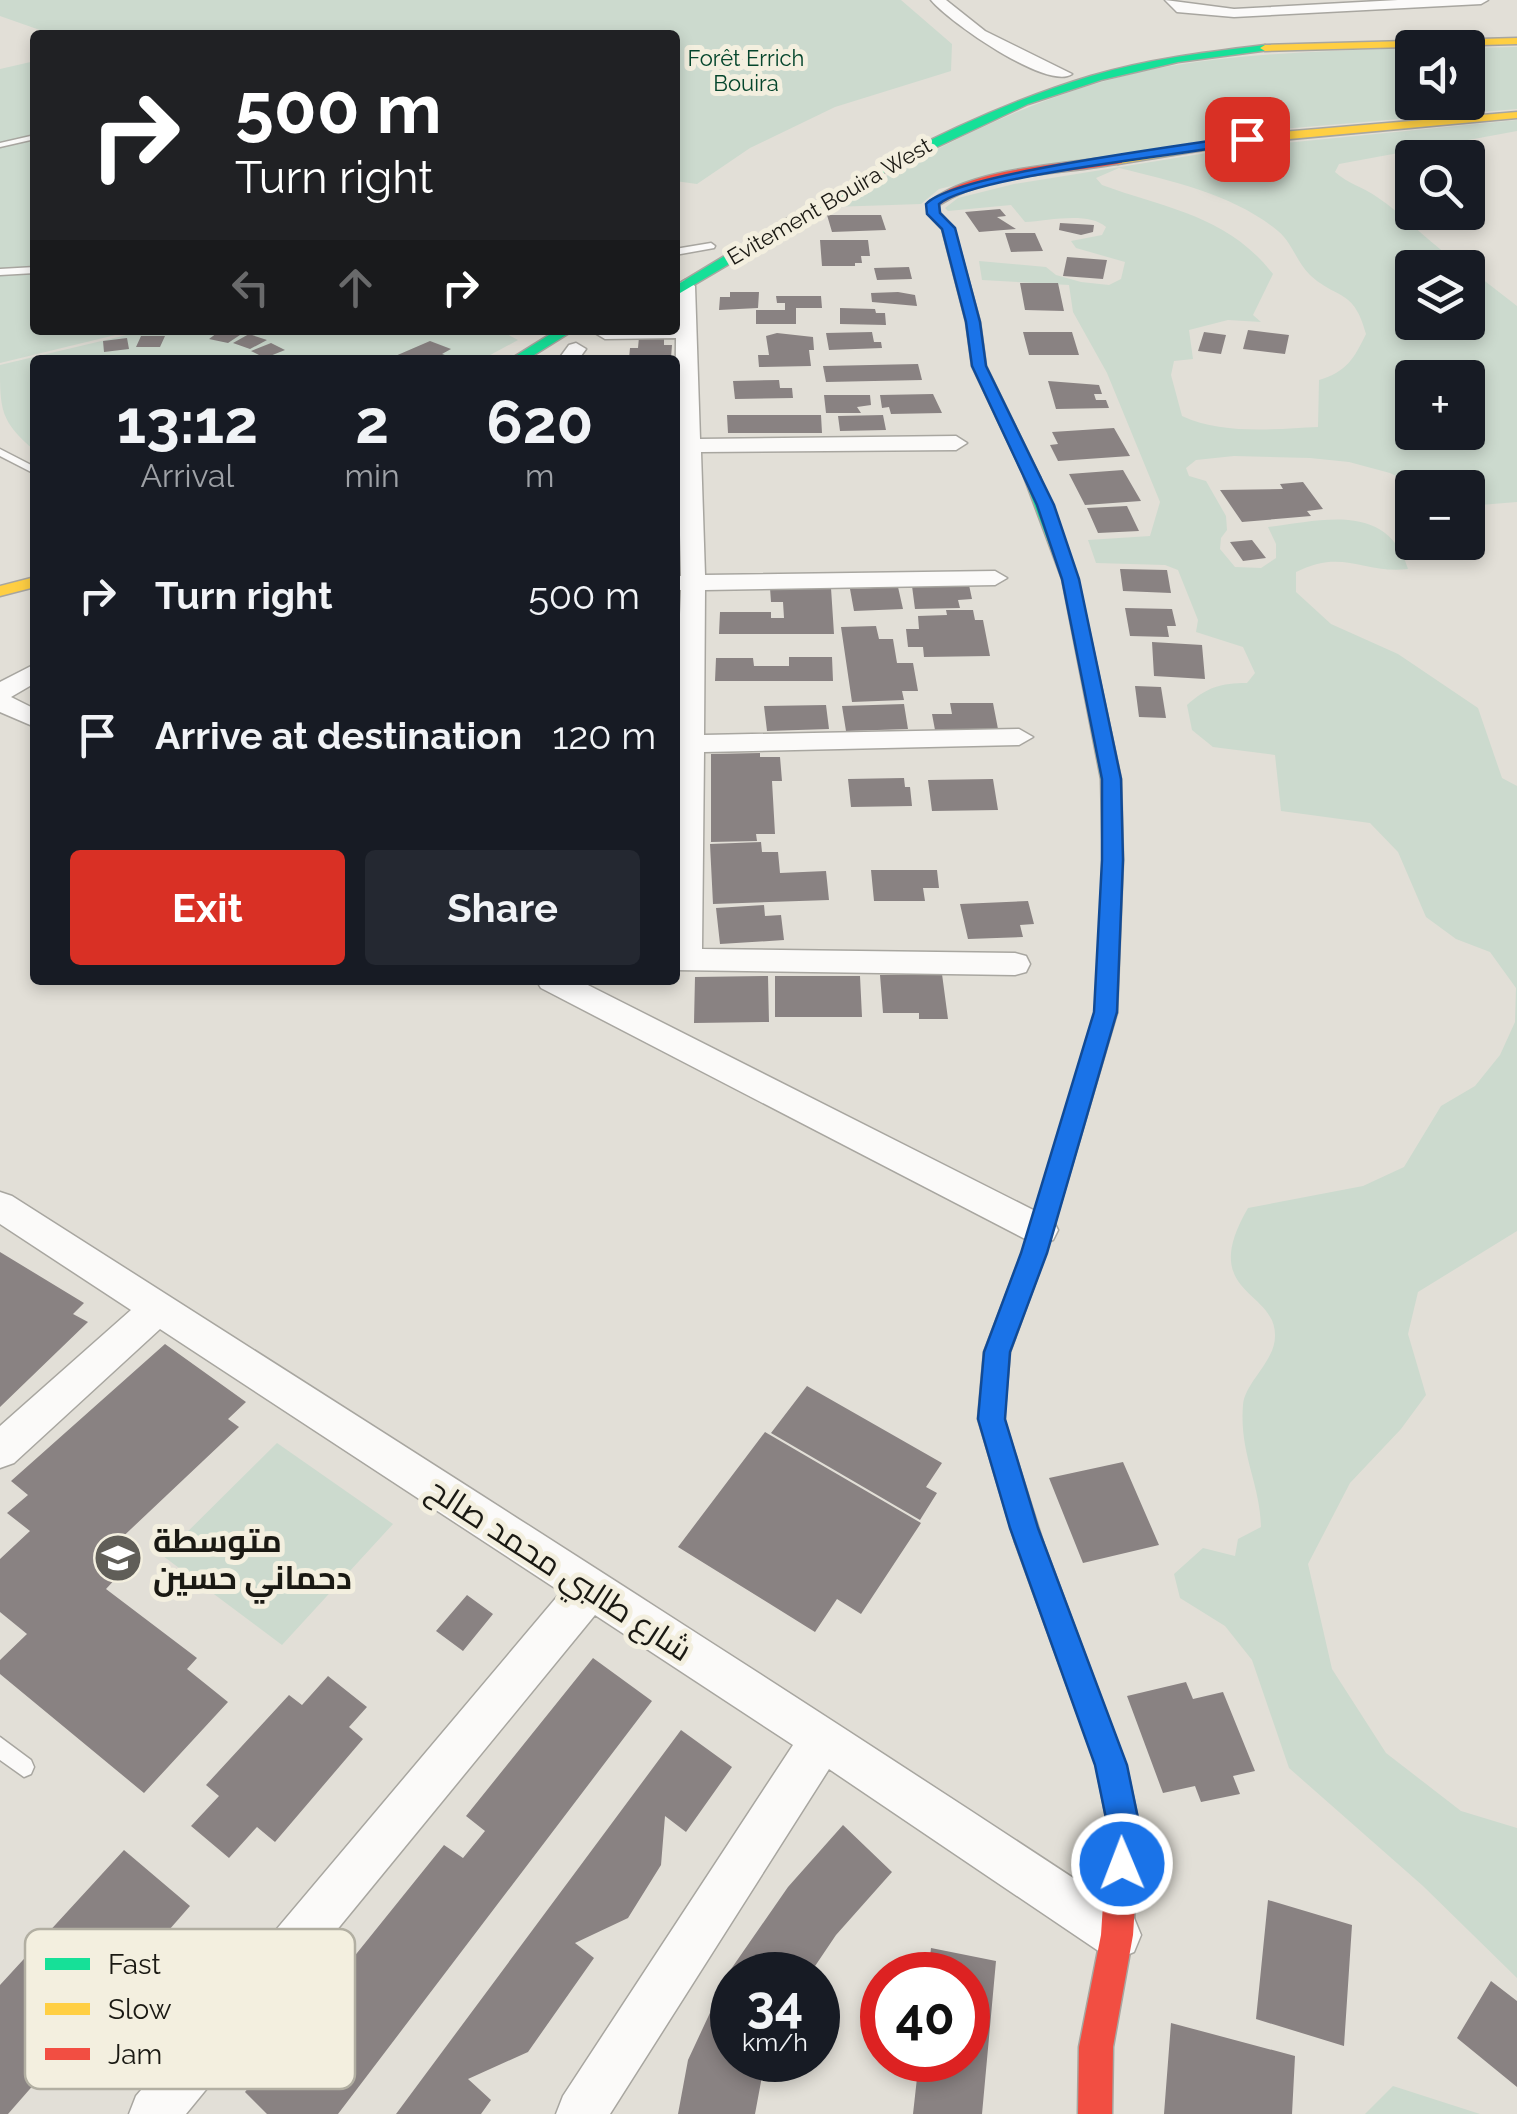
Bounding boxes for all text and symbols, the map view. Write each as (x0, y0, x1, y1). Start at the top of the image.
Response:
map controls (1395, 30, 1485, 560)
button: sound (1395, 30, 1485, 120)
park label: Forêt Errich Bouira (688, 45, 804, 96)
text: 500 m (235, 67, 442, 149)
icon: right (70, 70, 200, 200)
pin (1205, 97, 1290, 182)
icon: arrive (1220, 112, 1275, 167)
street label: Evitement Bouira West (722, 132, 936, 270)
button: search (1395, 140, 1485, 230)
text: Turn right (235, 151, 433, 204)
button: layers (1395, 250, 1485, 340)
icon: left (223, 260, 278, 315)
icon: ahead (328, 260, 383, 315)
icon: right (433, 260, 488, 315)
button: + (1395, 360, 1485, 450)
text: 13:12 (117, 387, 258, 457)
text: 2 (355, 387, 389, 457)
text: 620 (486, 387, 593, 457)
text: Arrival (140, 457, 234, 494)
text: min (345, 457, 400, 494)
text: m (525, 457, 555, 494)
button: − (1395, 470, 1485, 560)
icon: right (70, 568, 125, 623)
text: Turn right (155, 573, 332, 618)
text: 500 m (528, 573, 640, 618)
icon: arrive (70, 708, 125, 763)
text: Arrive at destination (155, 713, 522, 758)
text: 120 m (552, 713, 656, 758)
button: Exit (70, 850, 345, 965)
button: Share (365, 850, 640, 965)
street label: شارع طالبي محمد صالح (417, 1470, 699, 1674)
place label: متوسطة دحماني حسين (153, 1522, 352, 1604)
school or university icon: متوسطة دحماني حسين (92, 1532, 144, 1584)
position arrow (1070, 1812, 1174, 1916)
legend (25, 1929, 355, 2089)
text: Fast (108, 1948, 161, 1981)
speed limit sign: 40 (860, 1952, 990, 2082)
text: 34 (747, 1975, 803, 2034)
text: Slow (108, 1993, 172, 2026)
text: km/h (742, 2027, 808, 2057)
text: Jam (108, 2038, 162, 2071)

